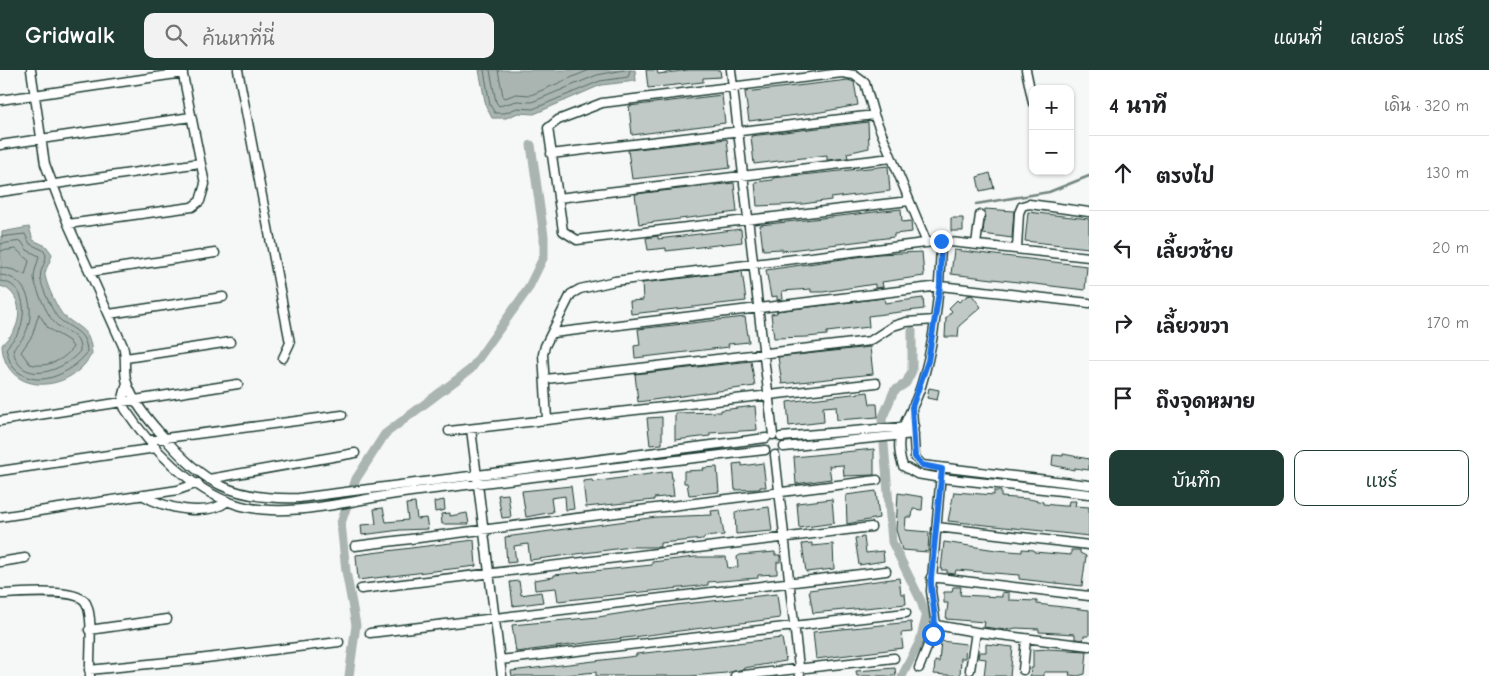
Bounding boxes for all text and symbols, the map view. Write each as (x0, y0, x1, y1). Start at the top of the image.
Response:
search box (144, 13, 494, 58)
text: Gridwalk (25, 21, 114, 49)
icon: search (162, 21, 190, 49)
text: ค้นหาที่นี่ (202, 28, 275, 50)
text: แผนที่ (1274, 28, 1322, 49)
text: เลเยอร์ (1350, 28, 1404, 49)
text: แชร์ (1432, 28, 1464, 49)
map controls (1029, 85, 1074, 175)
button: + (1029, 85, 1074, 130)
text: 4 นาที (1109, 94, 1167, 118)
text: เดิน · 320 m (1384, 97, 1469, 115)
button: − (1029, 130, 1074, 175)
icon: ahead (1109, 159, 1137, 187)
text: 130 m (1426, 164, 1469, 182)
text: ตรงไป (1156, 166, 1214, 188)
route end (930, 230, 953, 253)
icon: left (1109, 234, 1137, 262)
text: 20 m (1432, 239, 1469, 257)
text: เลี้ยวซ้าย (1156, 241, 1233, 263)
icon: right (1109, 309, 1137, 337)
text: 170 m (1427, 314, 1469, 332)
text: เลี้ยวขวา (1156, 316, 1229, 338)
icon: arrive (1109, 384, 1137, 412)
text: ถึงจุดหมาย (1156, 391, 1255, 413)
button: บันทึก (1109, 450, 1284, 506)
button: แชร์ (1294, 450, 1469, 506)
route start (922, 623, 945, 646)

